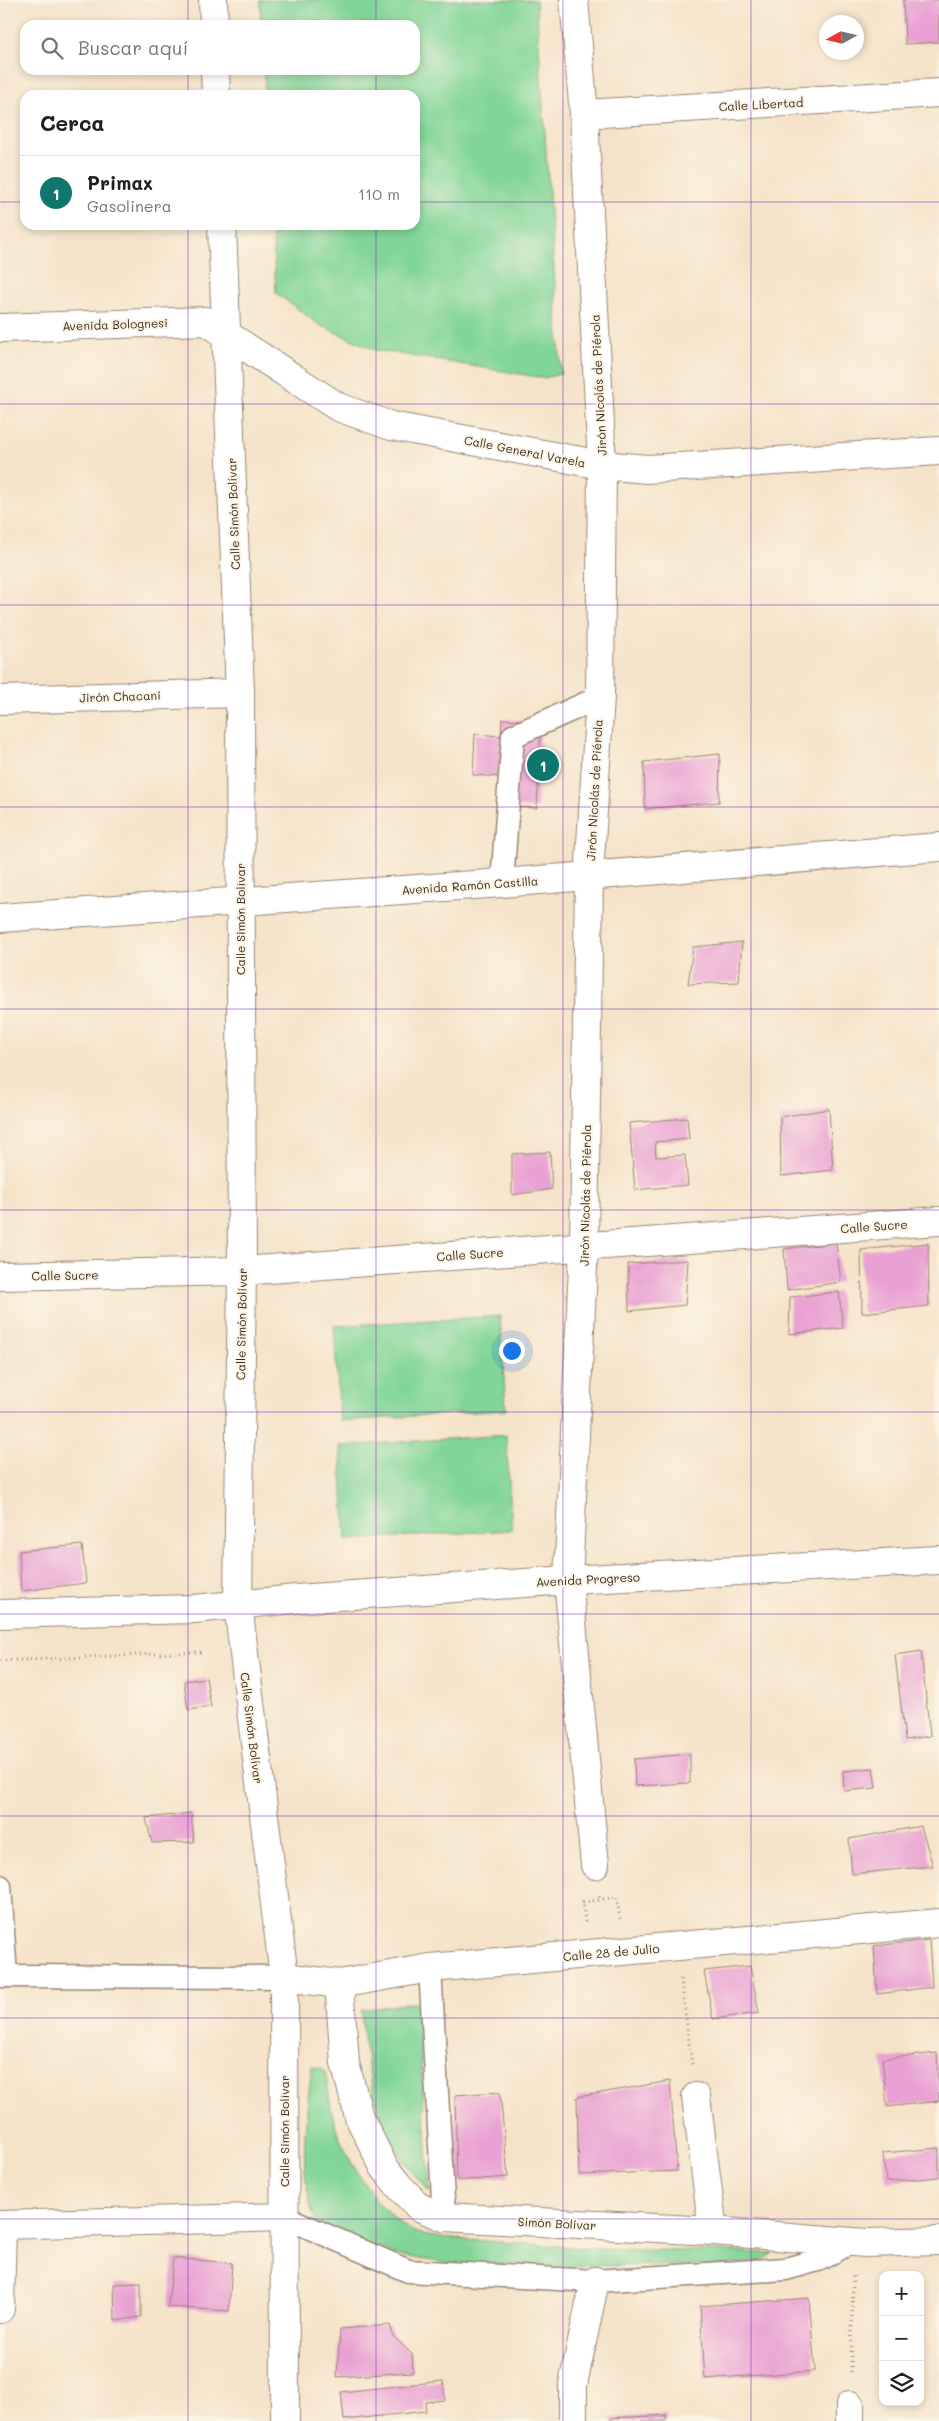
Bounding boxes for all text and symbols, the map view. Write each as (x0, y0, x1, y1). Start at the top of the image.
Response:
north arrow (819, 15, 864, 60)
search box (20, 20, 420, 75)
icon: search (38, 34, 66, 62)
text: Buscar aquí (78, 35, 188, 60)
street label: Calle Libertad (718, 94, 804, 114)
text: Cerca (40, 109, 105, 136)
text: Primax (87, 170, 153, 195)
text: 1 (52, 183, 60, 204)
text: 110 m (358, 183, 400, 204)
text: Gasolinera (87, 195, 172, 216)
street label: Avenida Bolognesi (62, 314, 168, 334)
street label: Jirón Nicolás de Piérola (586, 314, 610, 456)
street label: Calle General Varela (463, 431, 587, 471)
street label: Calle Simón Bolívar (223, 458, 243, 570)
street label: Jirón Chacani (79, 687, 161, 705)
street label: Jirón Nicolás de Piérola (582, 719, 606, 861)
pin: 1 (527, 746, 559, 784)
street label: Calle Simón Bolívar (232, 863, 248, 975)
street label: Avenida Ramón Castilla (401, 872, 539, 898)
street label: Jirón Nicolás de Piérola (576, 1124, 594, 1266)
street label: Calle Sucre (840, 1216, 908, 1236)
street label: Calle Sucre (436, 1244, 504, 1264)
street label: Calle Sucre (31, 1266, 99, 1284)
street label: Calle Simón Bolívar (232, 1268, 250, 1380)
your location (499, 1338, 525, 1364)
street label: Avenida Progreso (536, 1568, 640, 1590)
street label: Calle Simón Bolívar (237, 1671, 267, 1785)
street label: Calle 28 de Julio (562, 1940, 660, 1964)
street label: Calle Simón Bolívar (276, 2075, 292, 2187)
street label: Simón Bolívar (517, 2213, 597, 2233)
map controls (879, 2271, 924, 2406)
button: + (879, 2271, 924, 2316)
button: − (879, 2316, 924, 2361)
button: layers (879, 2361, 924, 2406)

